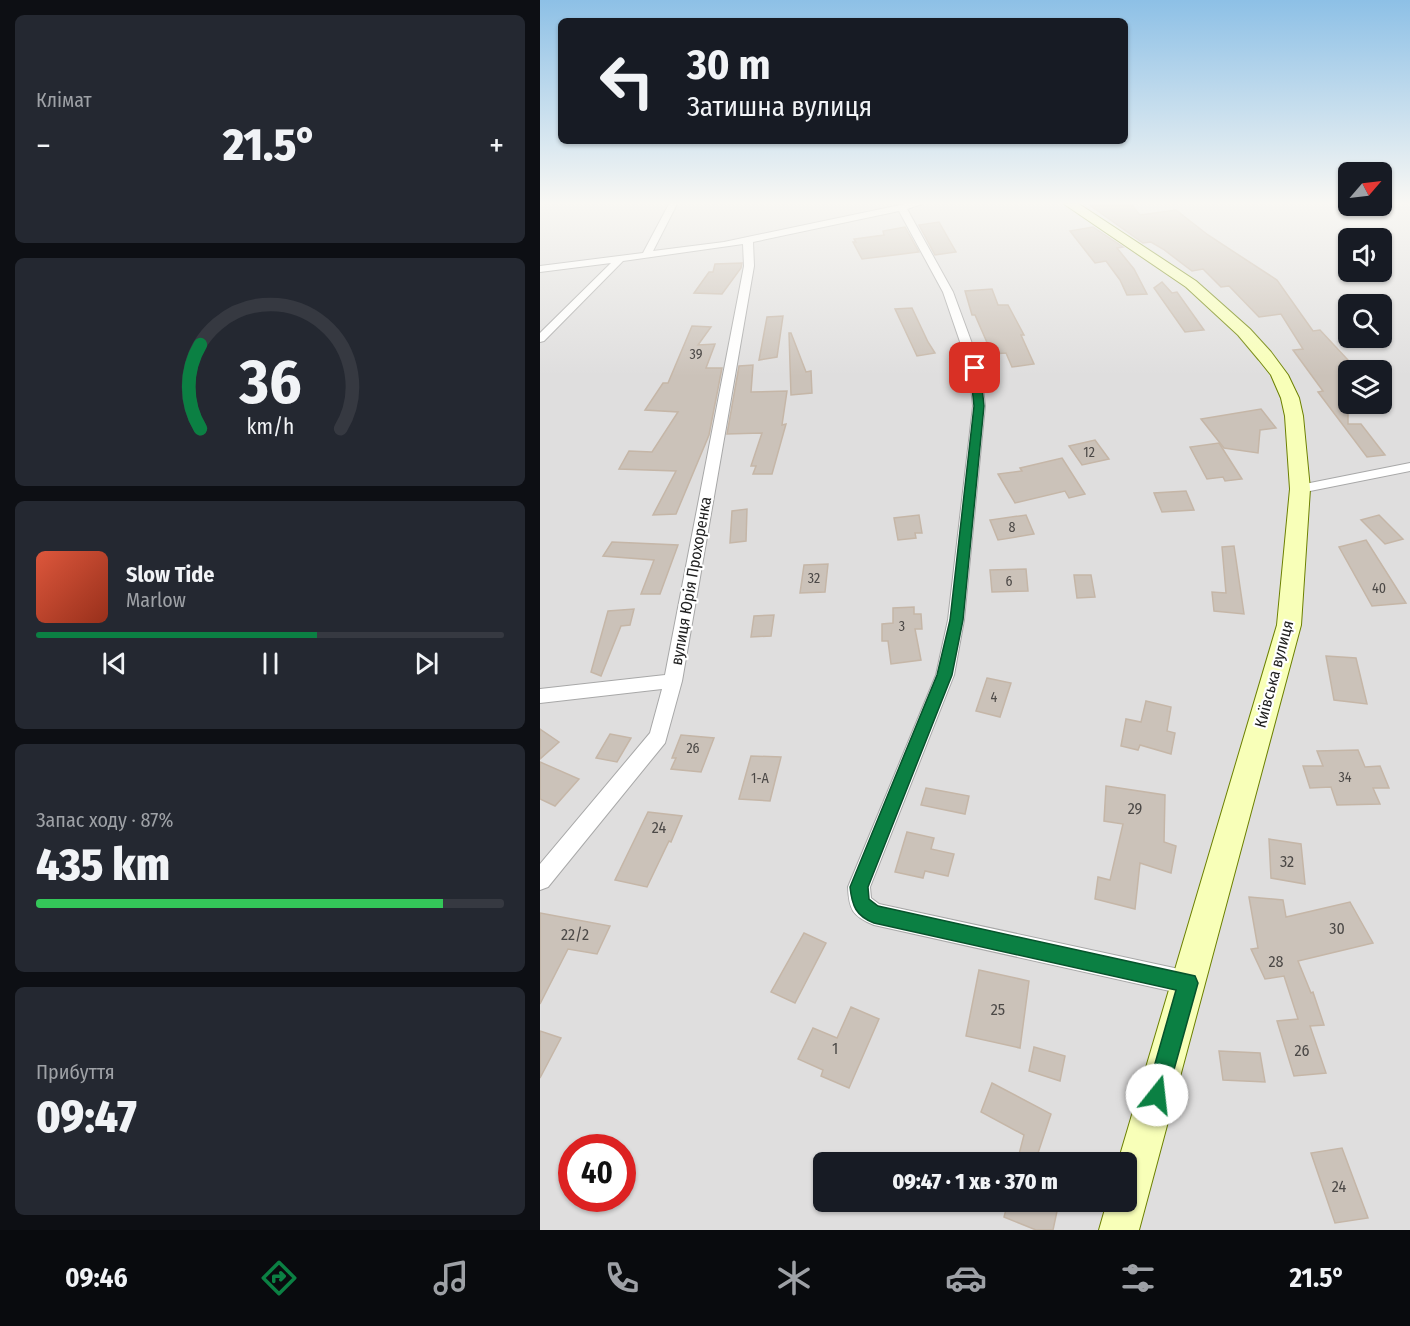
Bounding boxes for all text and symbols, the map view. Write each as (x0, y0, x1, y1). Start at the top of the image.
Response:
text: 30 m (687, 40, 771, 90)
icon: left (588, 42, 666, 120)
text: Клімат (36, 88, 92, 112)
text: Затишна вулиця (687, 91, 872, 123)
text: 21.5° (223, 118, 317, 172)
text: − (36, 126, 51, 166)
text: + (489, 126, 504, 166)
north arrow (1338, 162, 1392, 216)
map controls (1338, 162, 1392, 414)
button: sound (1338, 228, 1392, 282)
button: search (1338, 294, 1392, 348)
pin (949, 342, 1000, 393)
text: 36 (238, 345, 301, 420)
house number: 39 (690, 346, 703, 363)
icon: arrive (958, 351, 991, 384)
button: layers (1338, 360, 1392, 414)
text: km/h (246, 414, 294, 440)
house number: 12 (1083, 444, 1095, 461)
street label: вулиця Юрія Прохоренка (667, 495, 715, 667)
house number: 8 (1009, 519, 1016, 536)
text: Slow Tide (126, 561, 214, 588)
house number: 32 (808, 570, 820, 587)
house number: 6 (1006, 573, 1013, 590)
house number: 40 (1372, 580, 1386, 597)
text: Marlow (126, 588, 186, 612)
house number: 3 (899, 618, 905, 635)
street label: Київська вулиця (1251, 618, 1297, 730)
icon: previous (98, 647, 131, 680)
icon: pause (254, 647, 287, 680)
icon: next (410, 647, 443, 680)
house number: 4 (991, 689, 998, 706)
house number: 26 (686, 740, 700, 757)
house number: 34 (1338, 769, 1352, 786)
house number: 1-А (751, 770, 770, 787)
house number: 29 (1128, 799, 1143, 818)
text: Запас ходу · 87% (36, 808, 174, 832)
house number: 24 (652, 818, 666, 837)
text: 435 km (36, 838, 170, 892)
house number: 32 (1280, 852, 1294, 871)
house number: 30 (1329, 919, 1345, 938)
house number: 22/2 (561, 925, 589, 944)
house number: 28 (1268, 952, 1284, 971)
house number: 25 (991, 1000, 1005, 1019)
house number: 1 (832, 1039, 838, 1058)
house number: 26 (1295, 1041, 1310, 1060)
text: Прибуття (36, 1060, 115, 1084)
position arrow (1125, 1063, 1189, 1127)
text: 09:47 (36, 1090, 137, 1144)
speed limit sign: 40 (558, 1134, 636, 1212)
text: 09:47 · 1 хв · 370 m (892, 1168, 1058, 1195)
house number: 24 (1332, 1177, 1346, 1196)
icon: directions (258, 1257, 300, 1299)
icon: music (430, 1257, 472, 1299)
icon: phone (601, 1257, 643, 1299)
icon: climate (773, 1257, 815, 1299)
icon: car (945, 1257, 987, 1299)
icon: filters (1117, 1257, 1159, 1299)
text: 09:46 (65, 1262, 128, 1294)
text: 21.5° (1289, 1262, 1345, 1294)

